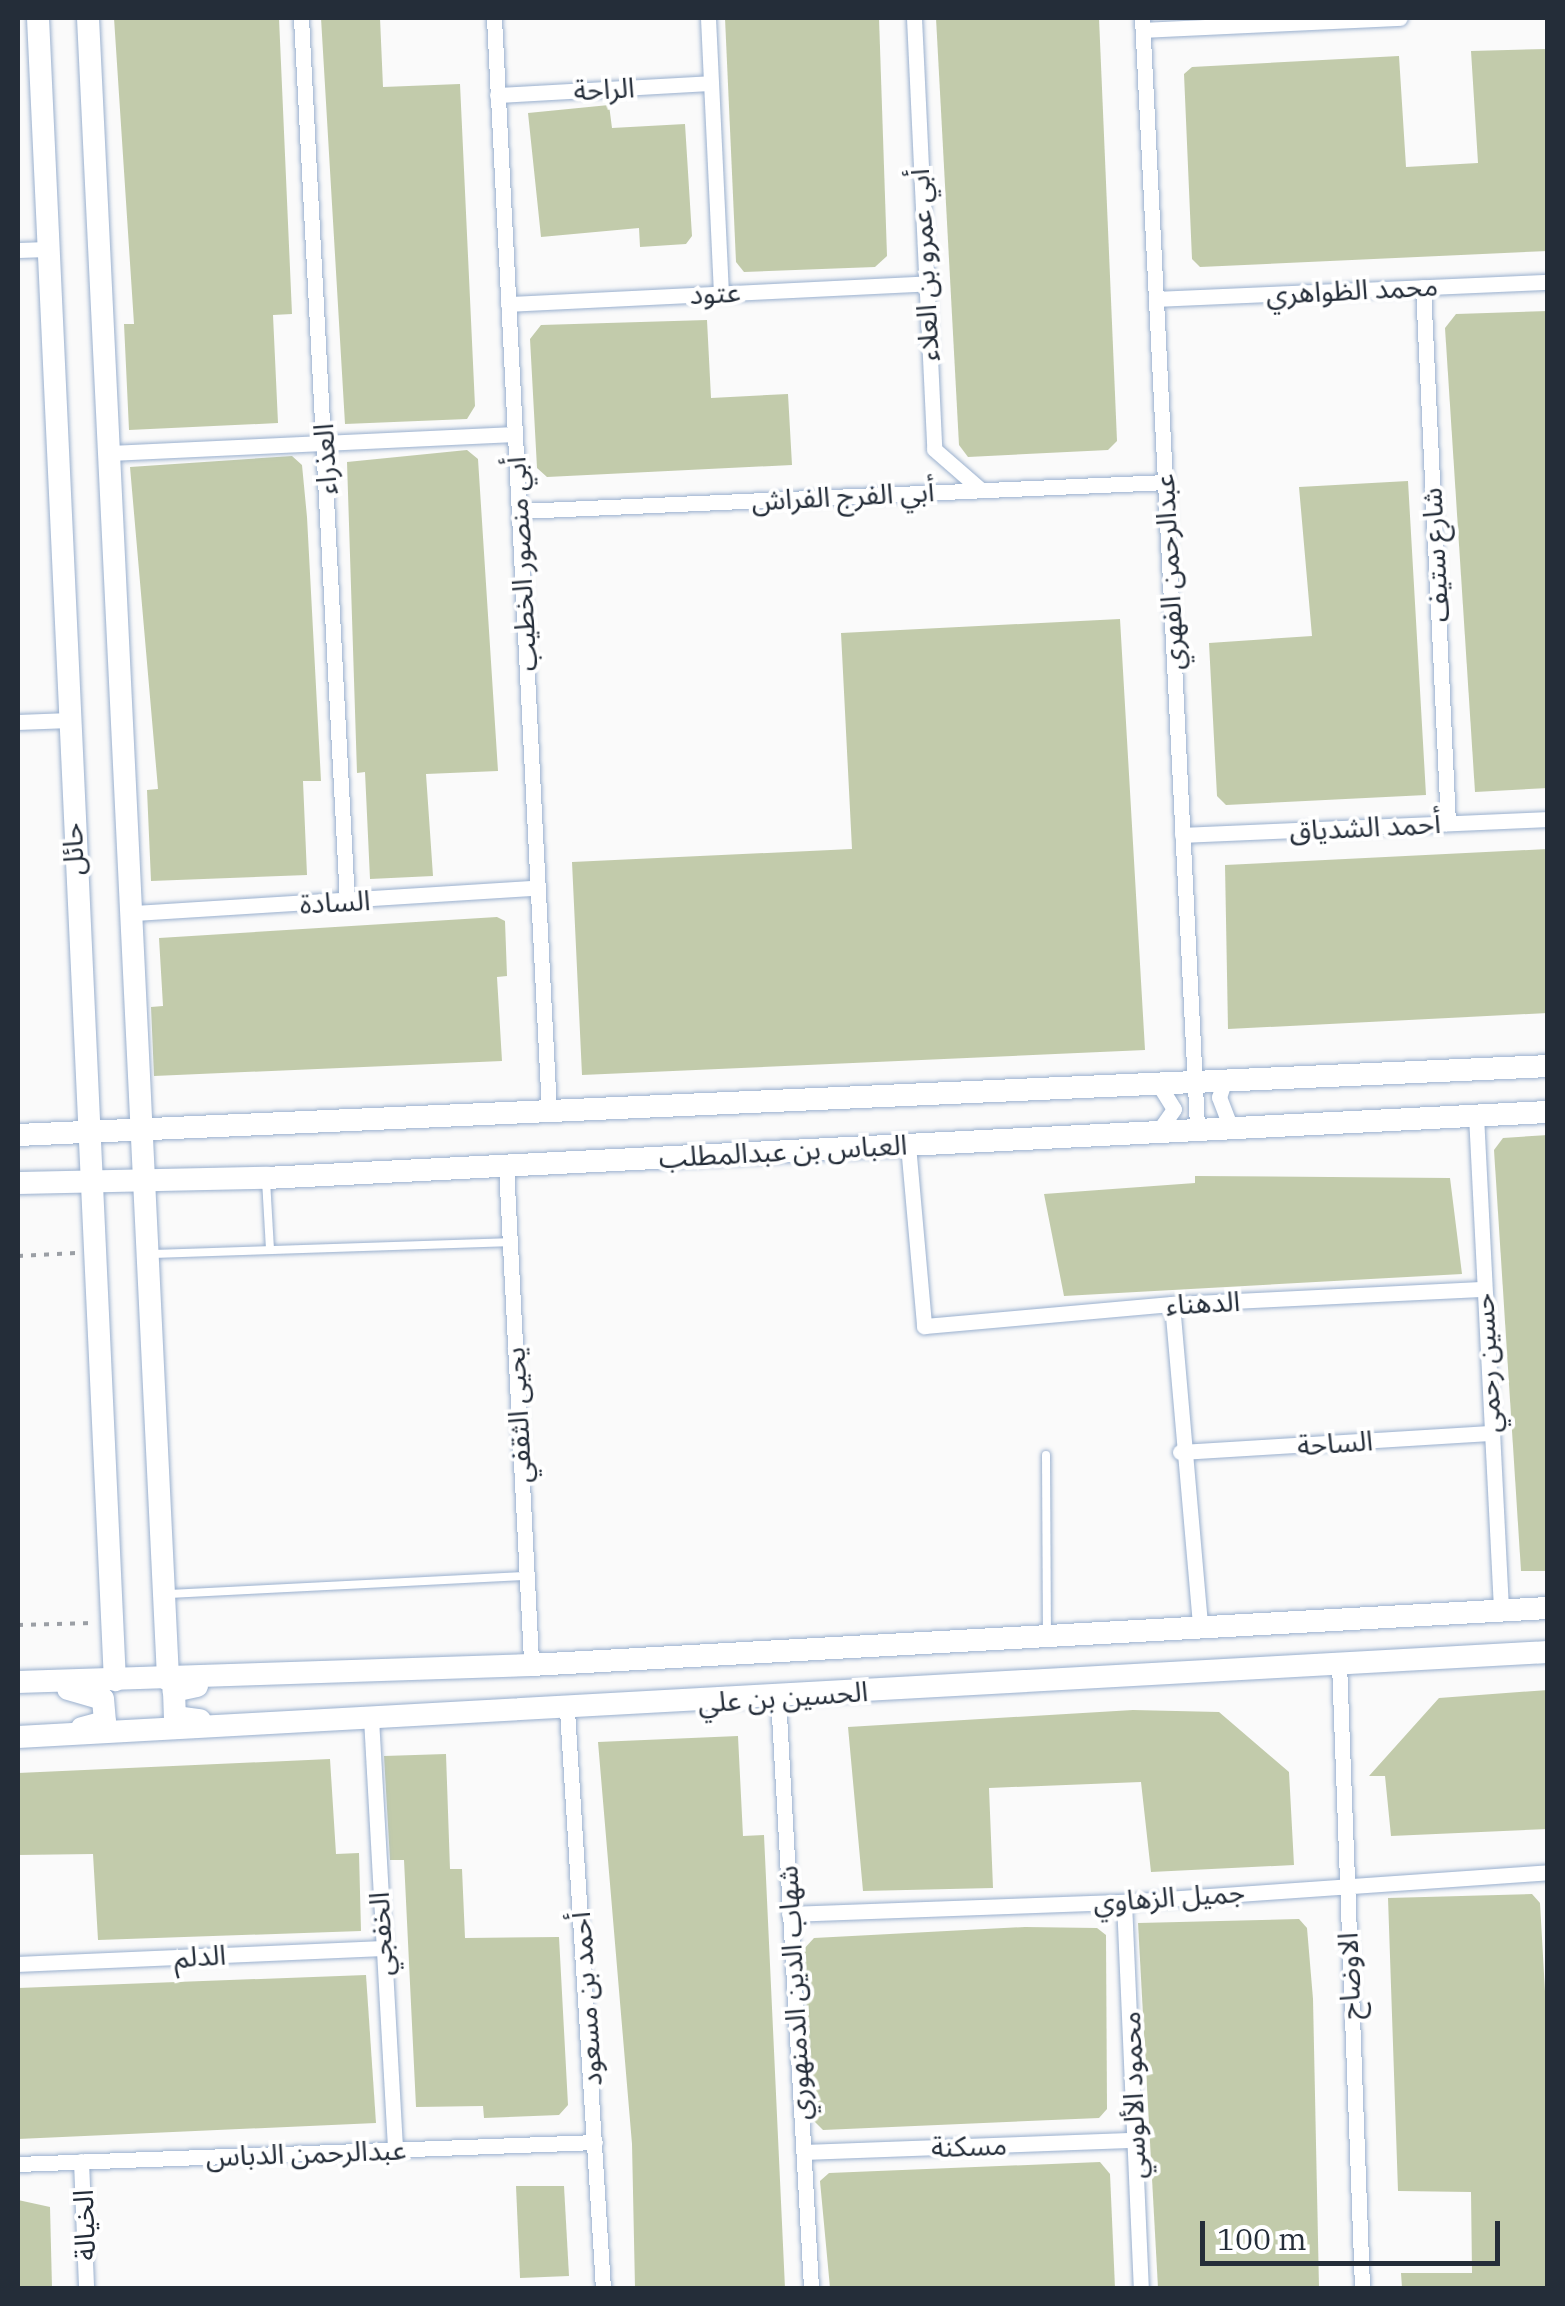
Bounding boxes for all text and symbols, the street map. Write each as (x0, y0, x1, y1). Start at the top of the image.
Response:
street label: الراحة (573, 71, 635, 107)
street label: أبي عمرو بن العلاء (902, 168, 946, 362)
street label: محمد الظواهري (1265, 269, 1439, 311)
street label: عتود (689, 275, 741, 311)
street label: العذراء (306, 423, 344, 495)
street label: أبي منصور الخطيب (499, 456, 543, 672)
street label: عبدالرحمن الفهري (1147, 473, 1191, 671)
street label: أبي الفرج الفراش (751, 474, 935, 518)
street label: شارع ستيف (1415, 487, 1455, 623)
street label: أحمد الشدياق (1288, 806, 1442, 848)
street label: حائل (55, 822, 91, 876)
street label: السادة (299, 883, 371, 921)
street label: العباس بن عبدالمطلب (658, 1128, 908, 1174)
street label: الدهناء (1165, 1284, 1241, 1322)
street label: حسين رحمي (1467, 1292, 1507, 1434)
street label: يحيى الثقفي (498, 1346, 538, 1484)
street label: الساحة (1296, 1424, 1374, 1462)
street label: الحسين بن علي (697, 1674, 869, 1720)
street label: شهاب الدين الدمنهوري (771, 1865, 817, 2121)
street label: جميل الزهاوي (1092, 1875, 1246, 1919)
street label: الخفجي (362, 1891, 400, 1977)
street label: أحمد بن مسعود (563, 1911, 609, 2087)
street label: الاوضاح (1331, 1932, 1367, 2020)
street label: الدلم (173, 1938, 227, 1974)
street label: محمود الألوسي (1113, 2011, 1153, 2179)
street label: مسكنة (930, 2128, 1008, 2164)
street label: عبدالرحمن الدباس (205, 2133, 407, 2173)
street label: الخيالة (66, 2189, 102, 2261)
scale bar (1205, 2201, 1505, 2263)
text: 100 m (1217, 2219, 1307, 2258)

